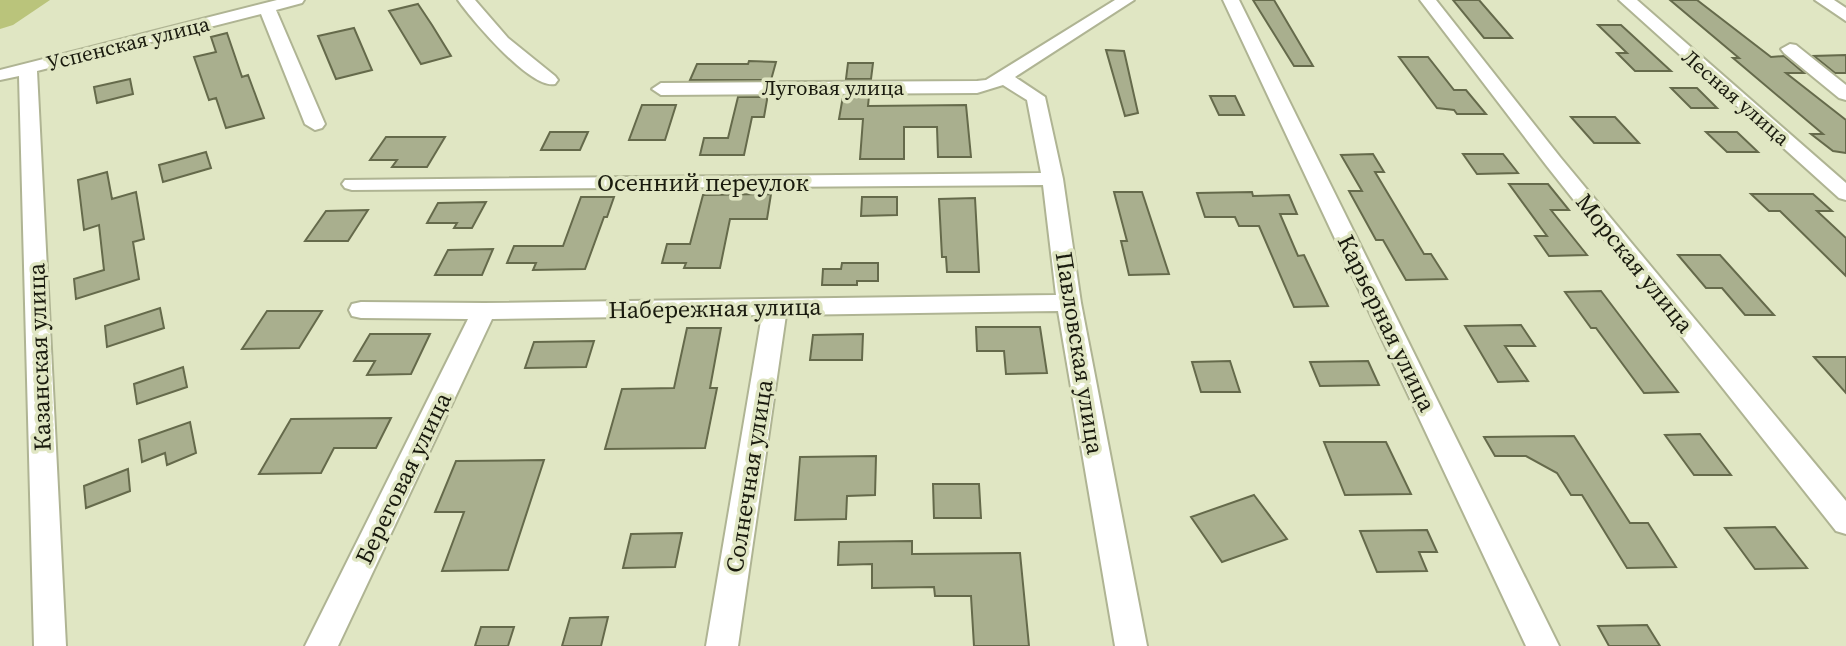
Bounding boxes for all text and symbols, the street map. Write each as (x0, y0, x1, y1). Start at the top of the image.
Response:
street label: Успенская улица (43, 9, 213, 77)
street label: Лесная улица (1676, 42, 1796, 152)
street label: Луговая улица (762, 73, 904, 102)
street label: Осенний переулок (597, 166, 809, 199)
street label: Морская улица (1568, 186, 1702, 340)
street label: Карьерная улица (1330, 229, 1444, 418)
street label: Павловская улица (1048, 249, 1112, 457)
street label: Казанская улица (19, 262, 59, 452)
street label: Набережная улица (608, 290, 823, 326)
street label: Солнечная улица (717, 376, 781, 575)
street label: Береговая улица (347, 386, 459, 569)

